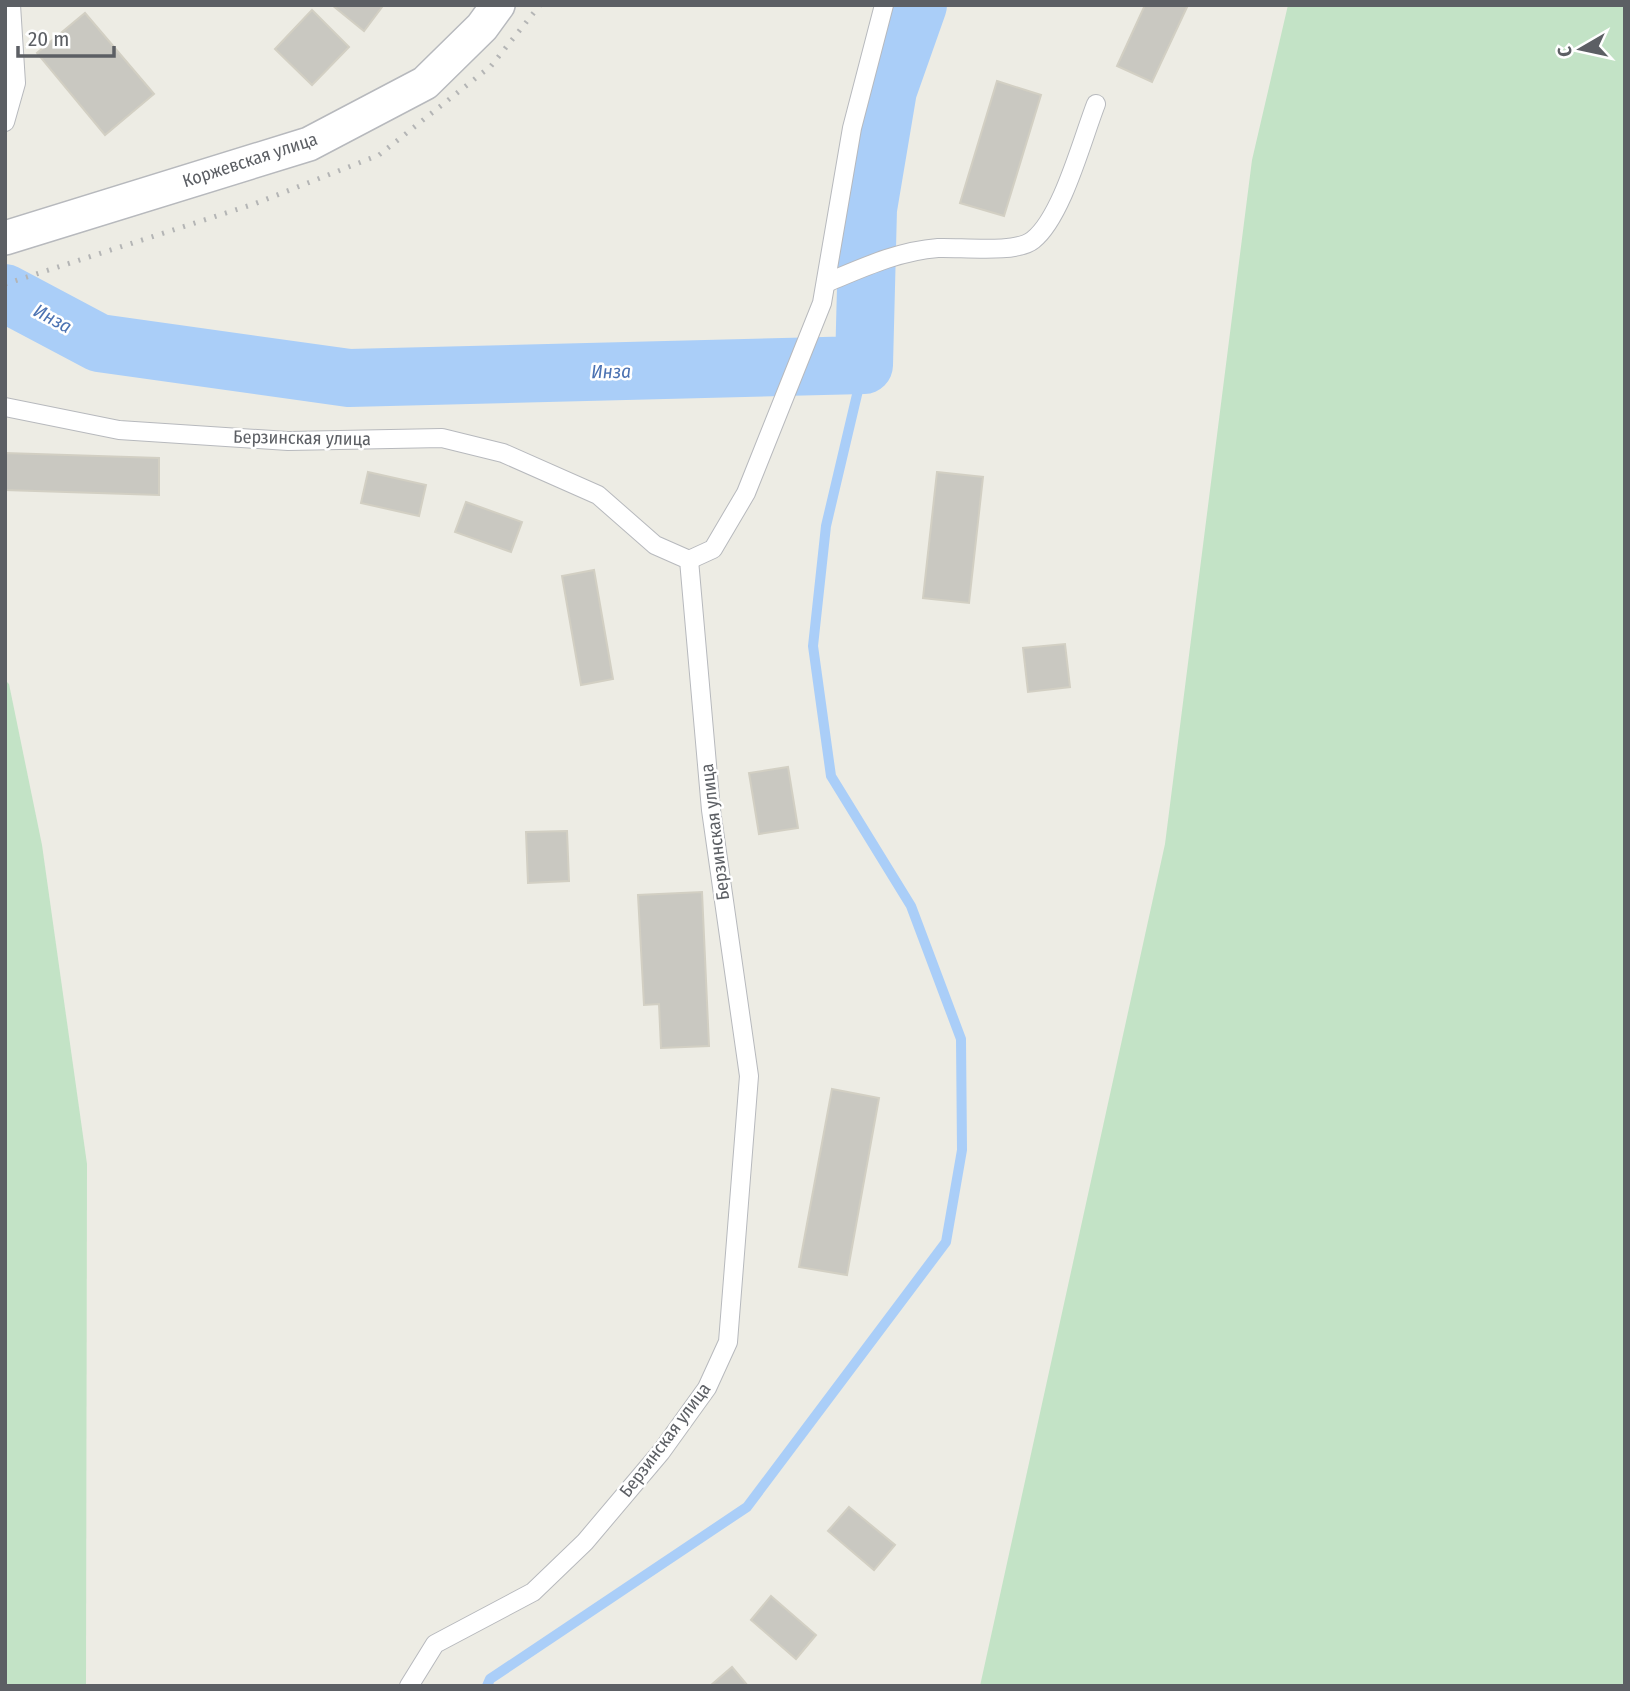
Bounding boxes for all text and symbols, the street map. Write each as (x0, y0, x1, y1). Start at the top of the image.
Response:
scale bar (18, 14, 114, 58)
north arrow (1546, 14, 1616, 84)
text: 20 m (28, 26, 69, 52)
text: С (1553, 45, 1577, 58)
street label: Коржевская улица (180, 128, 320, 192)
water label: Инза (30, 299, 76, 338)
water label: Инза (591, 360, 631, 383)
street label: Берзинская улица (233, 426, 371, 450)
street label: Берзинская улица (696, 762, 734, 902)
street label: Берзинская улица (615, 1378, 715, 1502)

